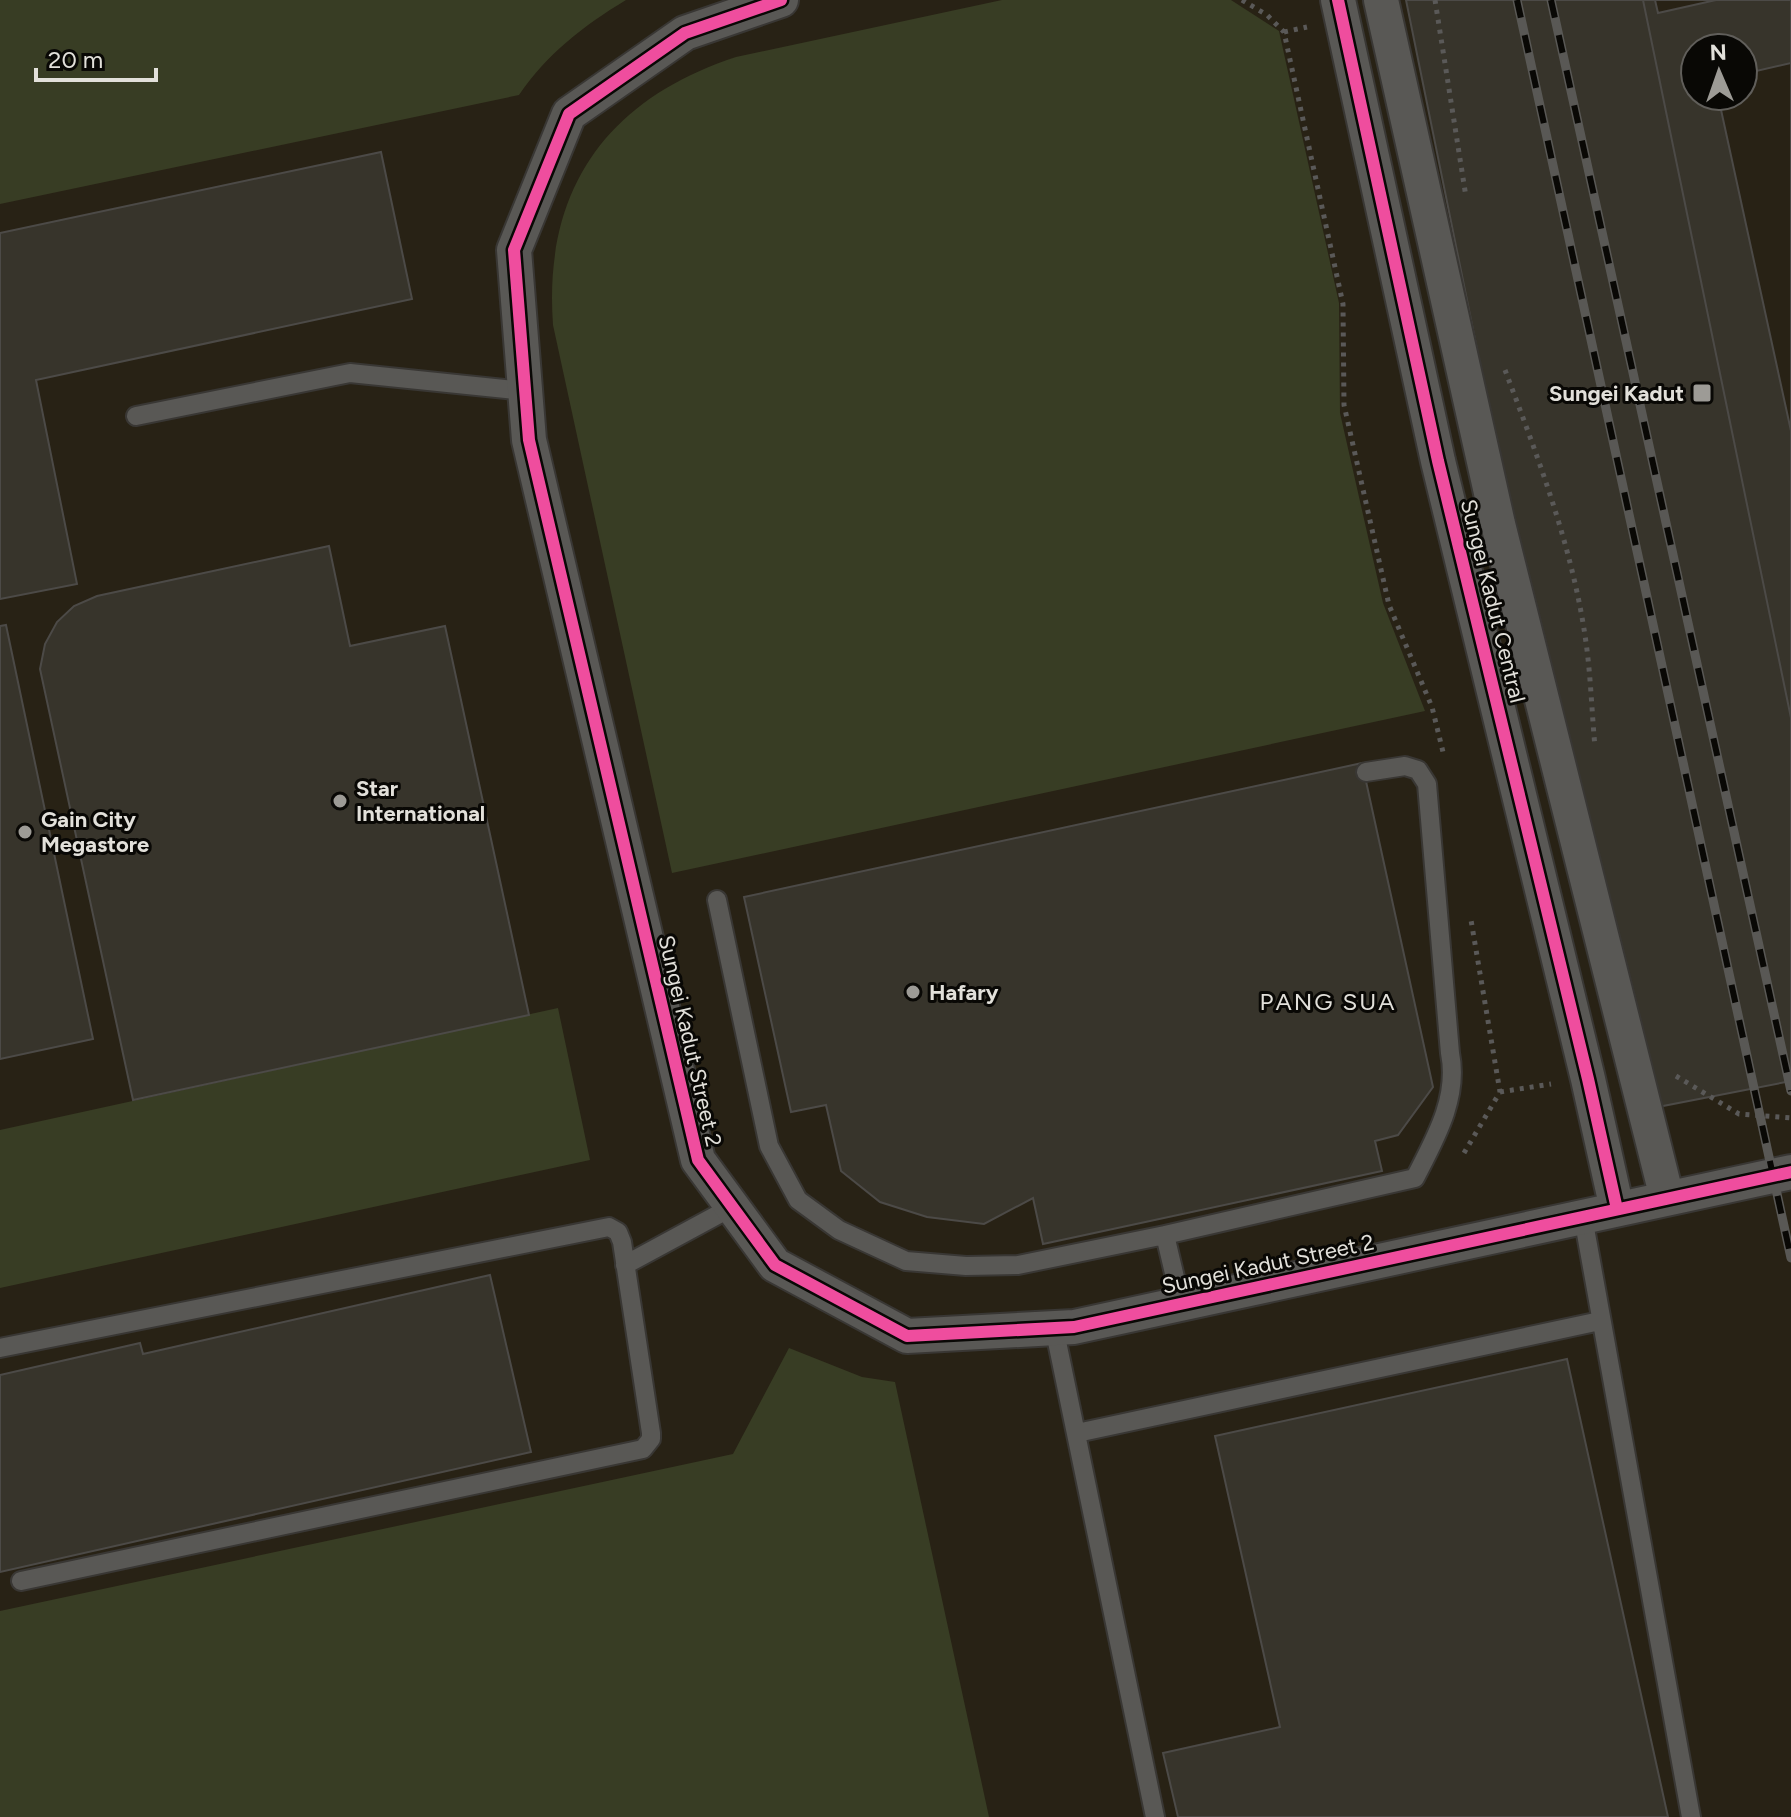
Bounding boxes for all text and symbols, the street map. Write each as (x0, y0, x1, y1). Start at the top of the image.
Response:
scale bar (36, 32, 156, 82)
north arrow (1679, 32, 1759, 112)
text: N (1709, 39, 1727, 66)
text: 20 m (48, 45, 103, 74)
place label: Sungei Kadut (1549, 380, 1684, 407)
marker: Sungei Kadut (1691, 382, 1713, 404)
street label: Sungei Kadut Central (1455, 496, 1531, 706)
place label: Star International (356, 775, 485, 827)
marker: Star International (331, 792, 349, 810)
place label: Gain City Megastore (41, 806, 149, 858)
marker: Gain City Megastore (16, 823, 34, 841)
street label: Sungei Kadut Street 2 (653, 933, 727, 1149)
place label: Hafary (929, 979, 999, 1006)
marker: Hafary (904, 983, 922, 1001)
district label: PANG SUA (1260, 987, 1396, 1016)
street label: Sungei Kadut Street 2 (1159, 1228, 1377, 1300)

